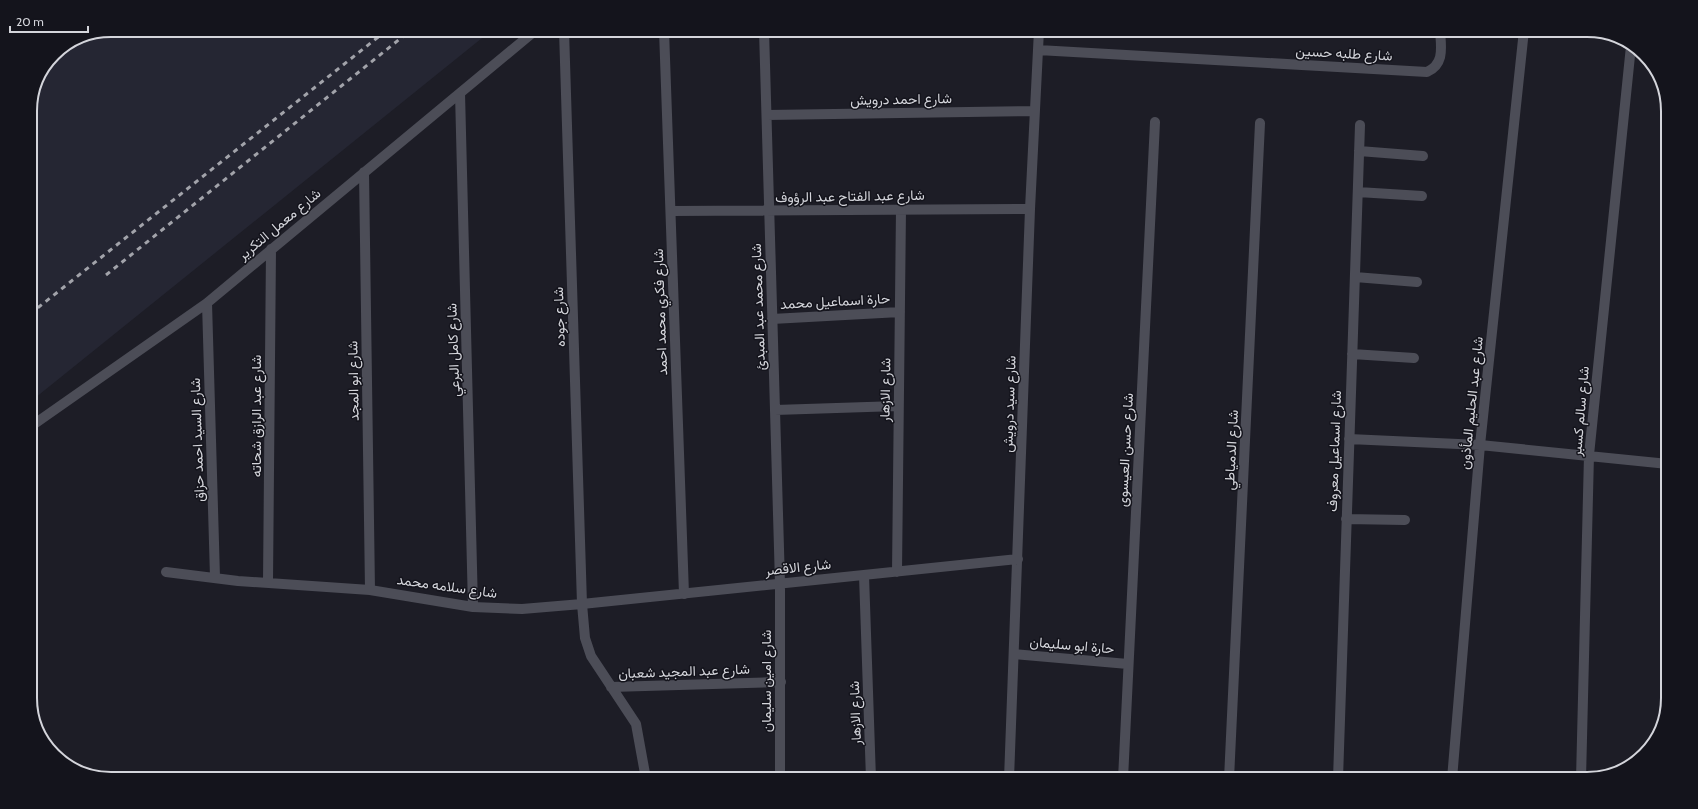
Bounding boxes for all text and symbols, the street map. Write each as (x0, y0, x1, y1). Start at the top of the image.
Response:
scale bar (10, 8, 88, 34)
text: 20 m (16, 14, 44, 29)
street label: شارع طلبه حسين (1295, 41, 1393, 67)
street label: شارع احمد درويش (850, 89, 952, 111)
street label: شارع معمل التكرير (233, 184, 325, 266)
street label: شارع عبد الفتاح عبد الرؤوف (775, 186, 925, 208)
street label: شارع محمد عبد المبدئ (747, 243, 771, 371)
street label: شارع فكري محمد احمد (649, 248, 674, 376)
street label: شارع جوده (549, 287, 571, 347)
street label: حارة اسماعيل محمد (779, 289, 891, 313)
street label: شارع كامل البرعي (442, 303, 467, 397)
street label: شارع عبد الحليم المأذون (1455, 336, 1489, 471)
street label: شارع ابو المجد (343, 341, 365, 421)
street label: شارع عبد الرازق شحاته (247, 355, 267, 477)
street label: شارع سيد درويش (998, 355, 1022, 453)
street label: شارع الازهار (875, 358, 897, 423)
street label: شارع سالم كسبر (1567, 365, 1595, 458)
street label: شارع السيد احمد حزاق (186, 378, 210, 502)
street label: شارع اسماعيل معروف (1323, 390, 1347, 512)
street label: شارع حسن العيسوى (1113, 393, 1139, 508)
street label: شارع الدمياطي (1220, 409, 1245, 491)
street label: شارع الاقصر (763, 555, 832, 582)
street label: شارع سلامه محمد (395, 570, 498, 604)
street label: شارع امين سليمان (757, 630, 777, 732)
street label: حارة ابو سليمان (1029, 632, 1115, 658)
street label: شارع عبد المجيد شعبان (618, 660, 750, 684)
street label: شارع الازهار (845, 680, 867, 746)

